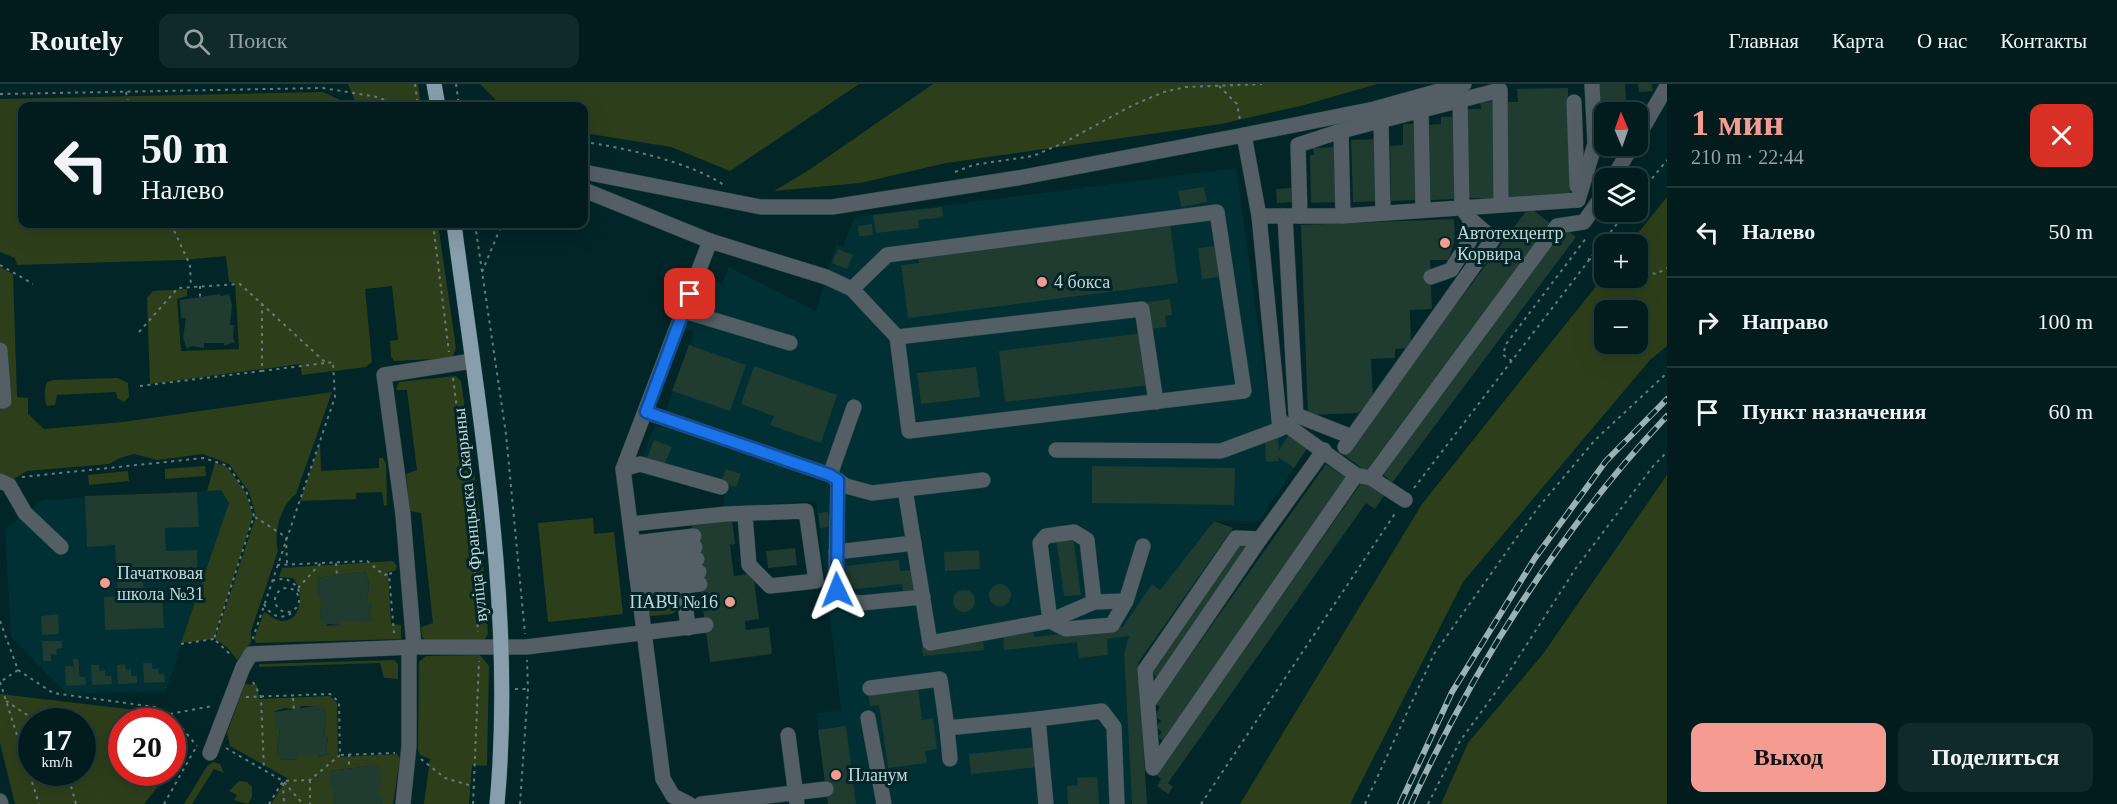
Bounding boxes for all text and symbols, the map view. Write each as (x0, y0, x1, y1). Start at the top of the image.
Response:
search box (159, 14, 579, 68)
text: Routely (30, 25, 123, 56)
icon: search (180, 25, 213, 58)
text: Поиск (228, 28, 287, 53)
text: Главная (1729, 29, 1799, 53)
text: Карта (1832, 29, 1884, 53)
text: О нас (1917, 29, 1967, 53)
text: Контакты (2000, 29, 2087, 53)
north arrow (1594, 102, 1648, 156)
map controls (1594, 102, 1648, 354)
text: 1 мин (1691, 103, 1784, 143)
button: close (2030, 104, 2093, 167)
icon: left (42, 126, 120, 204)
text: 50 m (141, 126, 229, 172)
text: 210 m · 22:44 (1691, 146, 1804, 168)
button: layers (1594, 168, 1648, 222)
text: Налево (141, 175, 224, 205)
icon: left (1691, 216, 1724, 249)
text: Налево (1742, 219, 1815, 244)
text: 50 m (2048, 219, 2093, 244)
place label: Автотехцентр Корвира (1457, 223, 1563, 264)
button: + (1594, 234, 1648, 288)
marker: Автотехцентр Корвира (1438, 236, 1452, 250)
pin (664, 268, 715, 319)
place label: 4 бокса (1054, 272, 1110, 292)
marker: 4 бокса (1035, 275, 1049, 289)
icon: arrive (673, 277, 706, 310)
button: − (1594, 300, 1648, 354)
icon: right (1691, 306, 1724, 339)
text: Направо (1742, 309, 1828, 334)
text: 100 m (2037, 309, 2093, 334)
icon: arrive (1691, 396, 1724, 429)
text: Пункт назначения (1742, 399, 1927, 424)
text: 60 m (2048, 399, 2093, 424)
street label: вуліца Францыска Скарыны (449, 407, 491, 623)
position arrow (805, 558, 869, 622)
place label: Пачатковая школа №31 (117, 563, 204, 604)
marker: Пачатковая школа №31 (98, 576, 112, 590)
place label: ПАВЧ №16 (630, 592, 718, 612)
marker: ПАВЧ №16 (723, 595, 737, 609)
speed limit sign: 20 (108, 708, 186, 786)
text: 17 (42, 723, 72, 756)
button: Выход (1691, 723, 1886, 792)
button: Поделиться (1898, 723, 2093, 792)
text: km/h (42, 754, 72, 770)
place label: Планум (848, 765, 908, 785)
marker: Планум (829, 768, 843, 782)

